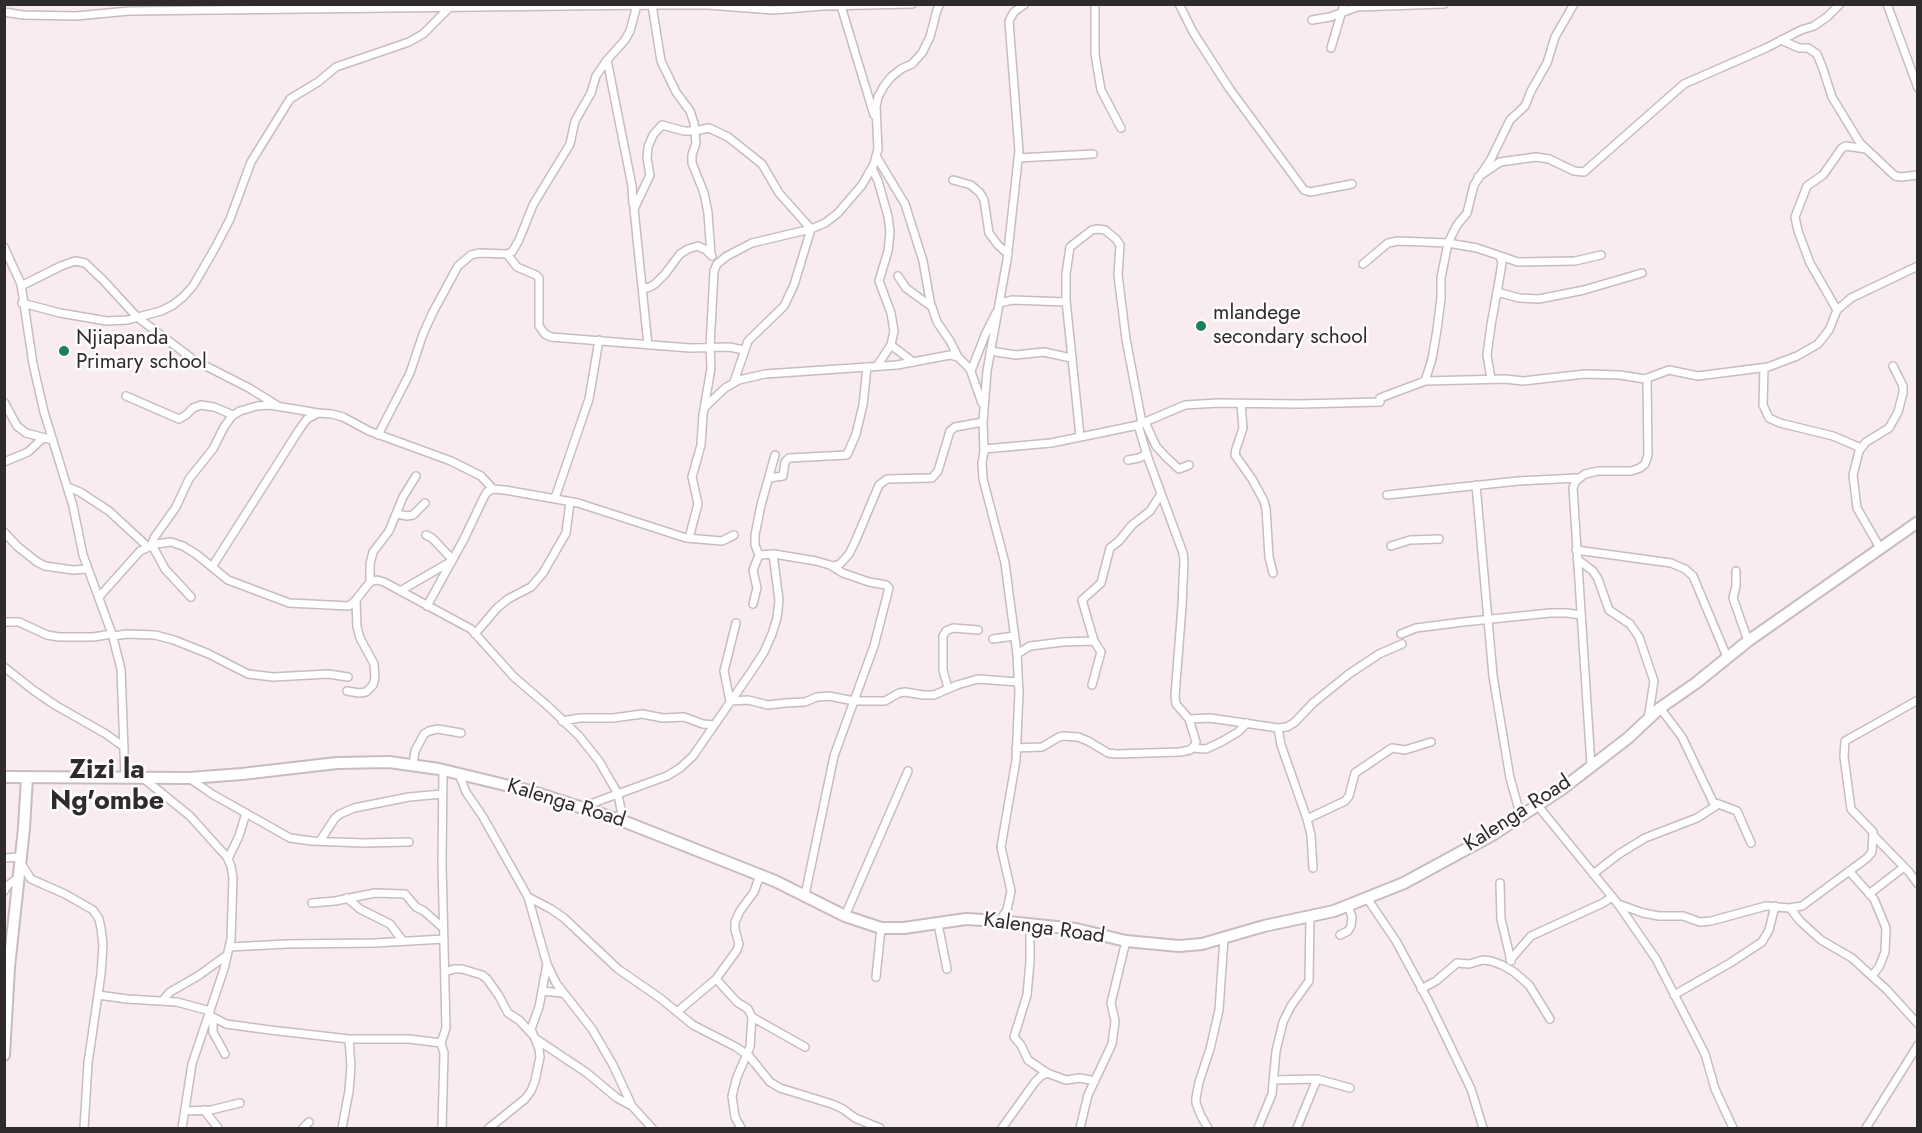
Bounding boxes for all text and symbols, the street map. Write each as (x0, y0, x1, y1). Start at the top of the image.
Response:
place label: mlandege secondary school (1213, 301, 1368, 351)
marker: mlandege secondary school (1194, 319, 1208, 333)
place label: Njiapanda Primary school (76, 326, 207, 376)
marker: Njiapanda Primary school (57, 344, 71, 358)
district label: Zizi la Ng'ombe (50, 755, 164, 818)
street label: Kalenga Road (1460, 770, 1576, 858)
street label: Kalenga Road (504, 774, 628, 834)
street label: Kalenga Road (982, 908, 1106, 950)

